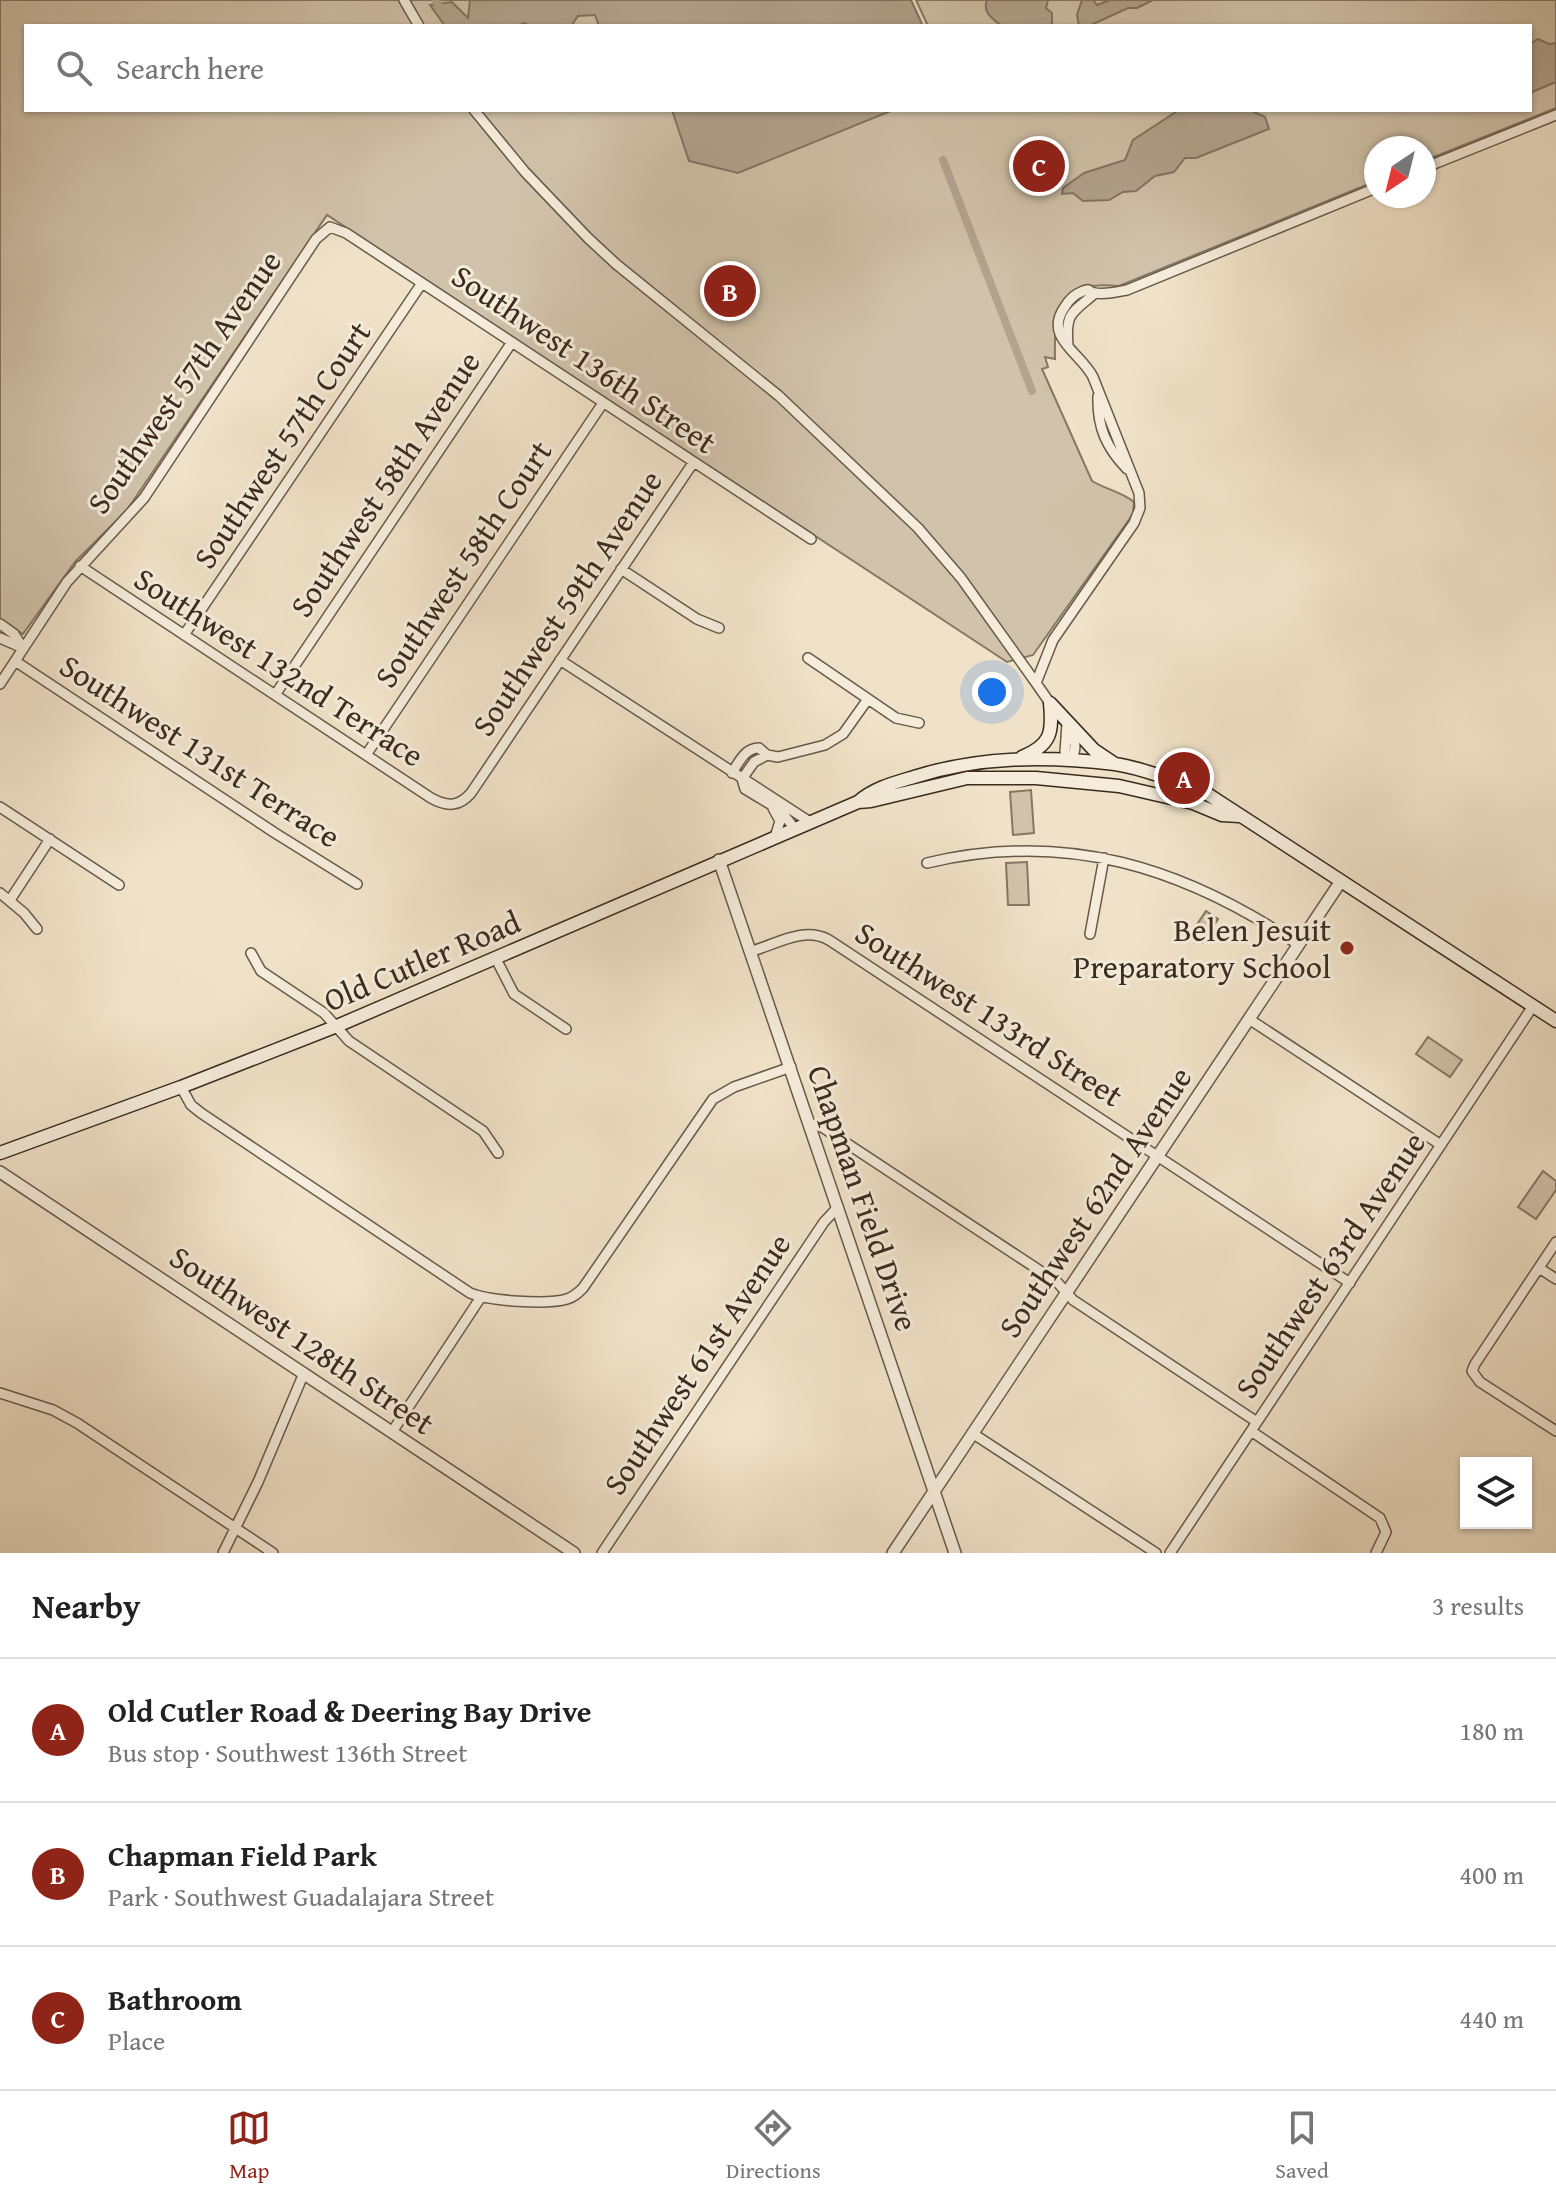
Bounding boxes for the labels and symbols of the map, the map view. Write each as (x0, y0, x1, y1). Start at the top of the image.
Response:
pin: C (1013, 136, 1065, 196)
north arrow (1364, 136, 1436, 208)
street label: Southwest 57th Avenue (75, 240, 292, 523)
street label: Southwest 136th Street (443, 252, 726, 465)
pin: B (704, 261, 756, 321)
street label: Southwest 57th Court (181, 312, 382, 578)
street label: Southwest 58th Avenue (278, 341, 491, 626)
street label: Southwest 58th Court (362, 431, 563, 697)
street label: Southwest 59th Avenue (460, 460, 673, 745)
street label: Southwest 132nd Terrace (125, 555, 433, 778)
street label: Southwest 131st Terrace (51, 642, 350, 859)
your location (972, 672, 1012, 712)
pin: A (1158, 748, 1210, 808)
street label: Old Cutler Road (316, 898, 528, 1023)
place label: Belen Jesuit Preparatory School (1073, 906, 1331, 990)
street label: Southwest 133rd Street (846, 909, 1132, 1118)
marker: Belen Jesuit Preparatory School (1338, 939, 1356, 957)
street label: Southwest 62nd Avenue (986, 1057, 1203, 1347)
street label: Chapman Field Drive (796, 1059, 931, 1337)
street label: Southwest 63rd Avenue (1223, 1122, 1437, 1408)
street label: Southwest 61st Avenue (591, 1223, 802, 1504)
street label: Southwest 128th Street (161, 1233, 444, 1446)

